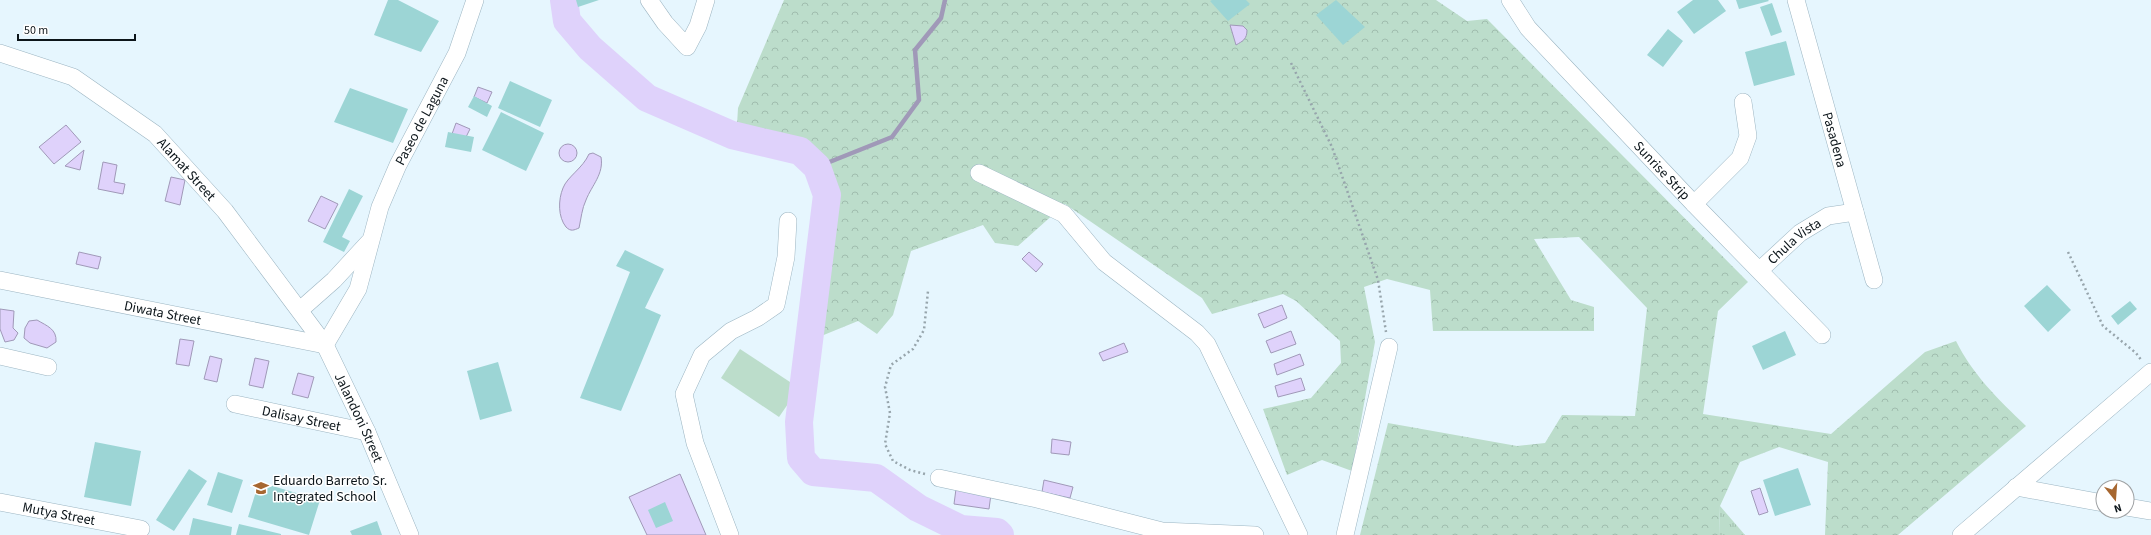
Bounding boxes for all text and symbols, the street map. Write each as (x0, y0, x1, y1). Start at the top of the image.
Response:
scale bar (18, 16, 135, 42)
text: 50 m (24, 22, 48, 39)
street label: Paseo de Laguna (391, 73, 454, 169)
street label: Pasadena (1817, 110, 1851, 170)
street label: Alamat Street (152, 134, 220, 206)
street label: Sunrise Strip (1629, 137, 1695, 205)
street label: Chula Vista (1763, 214, 1825, 269)
street label: Diwata Street (122, 296, 203, 331)
street label: Jalandoni Street (329, 370, 388, 466)
street label: Dalisay Street (260, 401, 343, 437)
place label: Eduardo Barreto Sr. Integrated School (273, 471, 387, 507)
school or university icon: Eduardo Barreto Sr. Integrated School (252, 479, 270, 497)
north arrow (2095, 479, 2135, 519)
street label: Mutya Street (21, 498, 97, 531)
text: N (2112, 500, 2123, 516)

